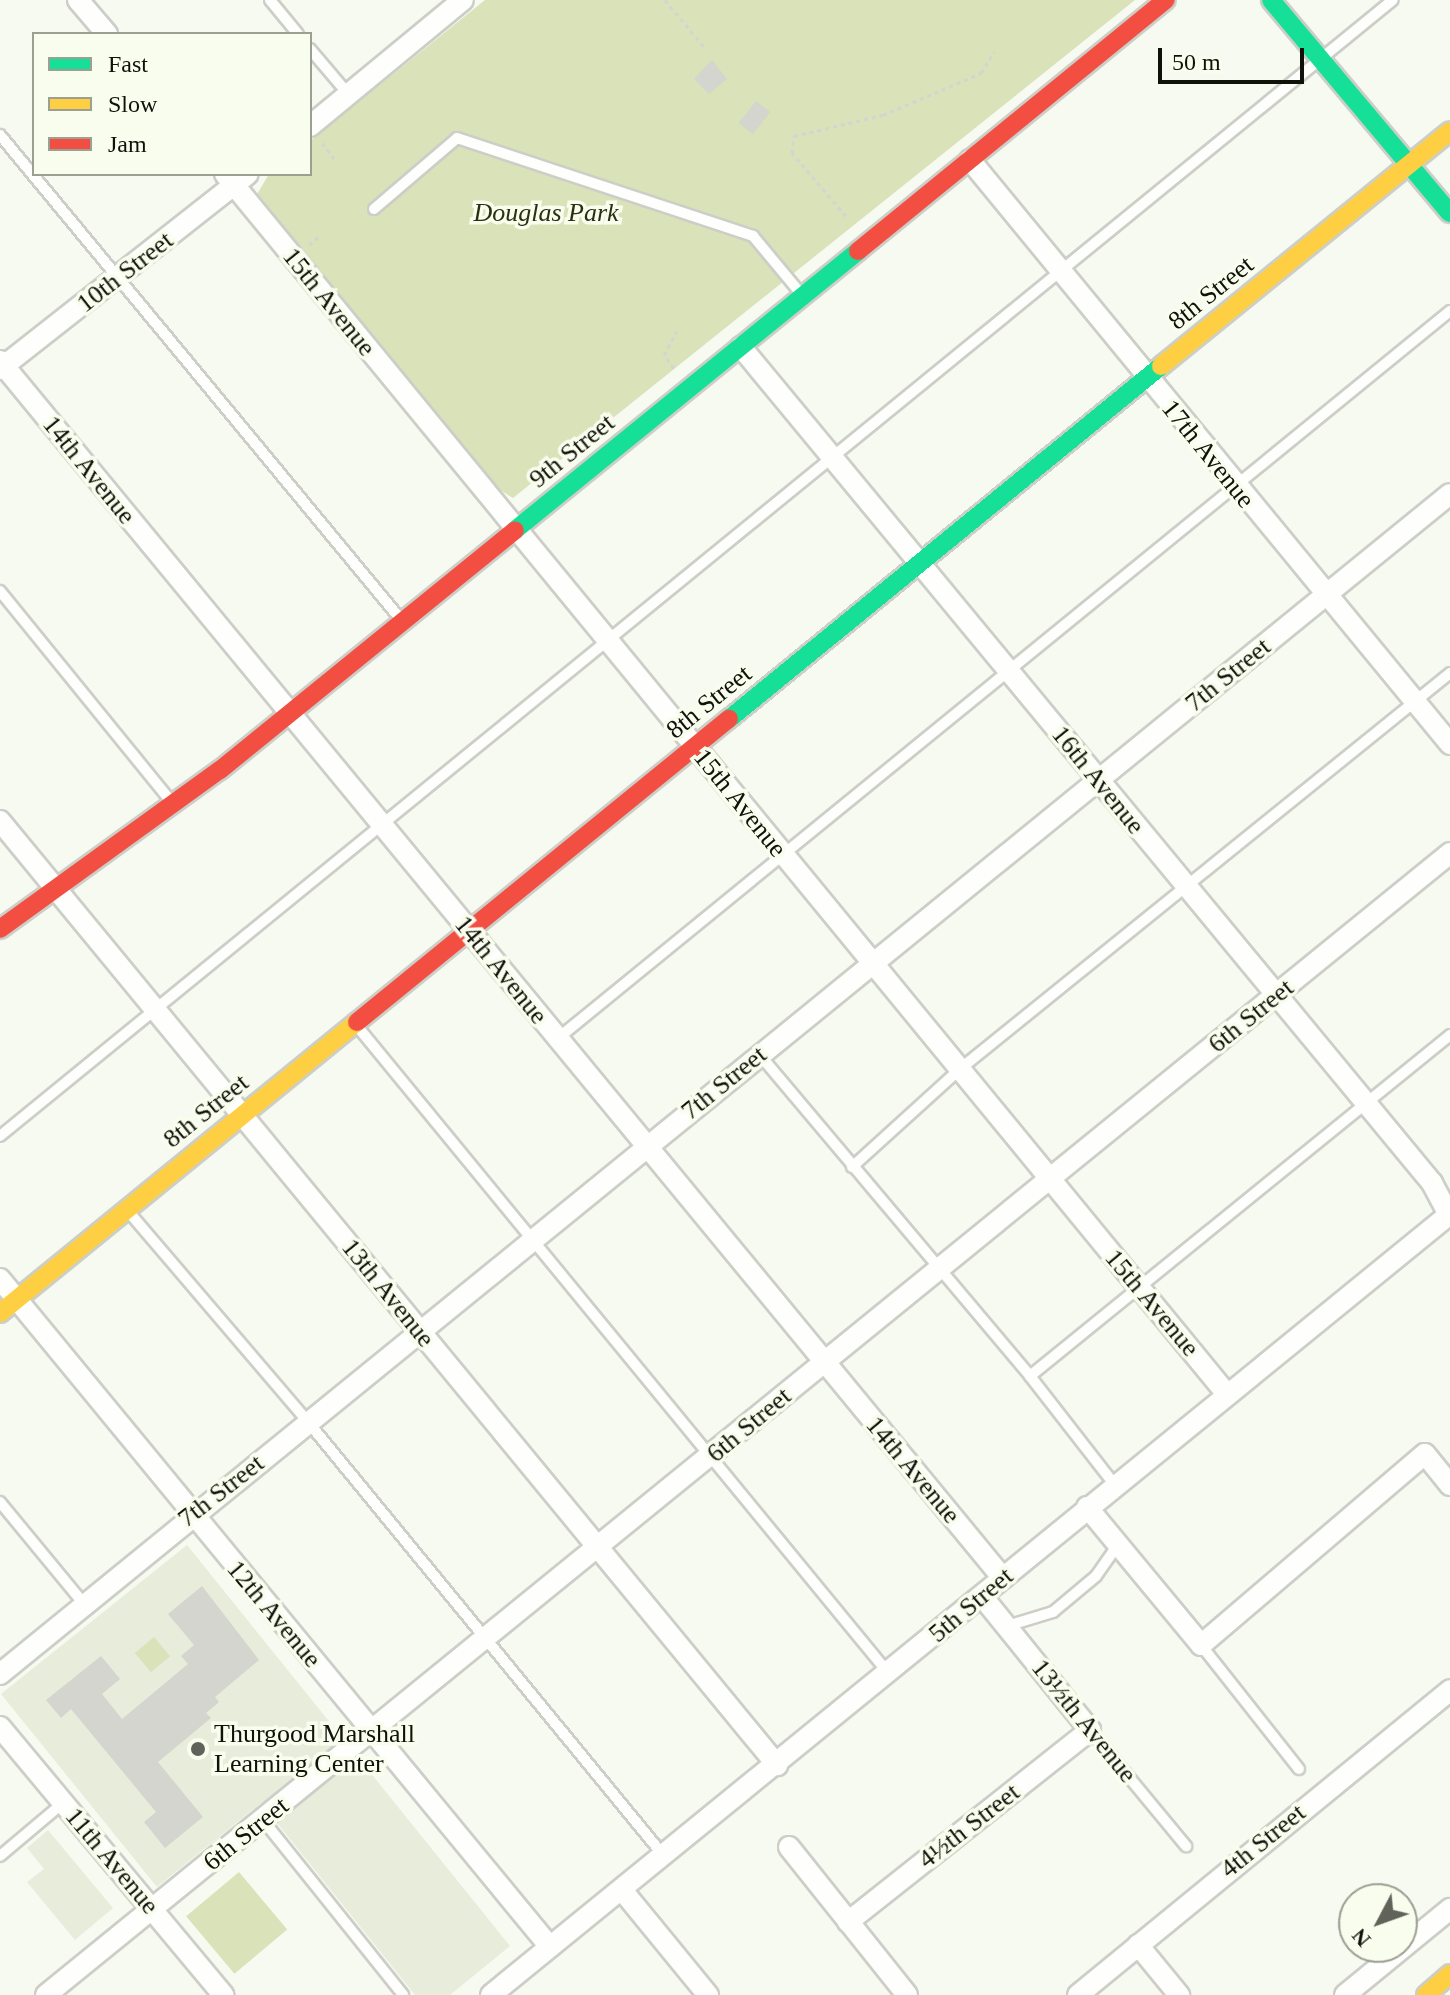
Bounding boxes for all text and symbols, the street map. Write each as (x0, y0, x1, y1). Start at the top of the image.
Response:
legend (32, 32, 312, 176)
scale bar (1162, 32, 1308, 82)
text: 50 m (1172, 49, 1221, 75)
text: Fast (108, 51, 148, 77)
text: Slow (108, 91, 157, 117)
text: Jam (108, 131, 147, 157)
park label: Douglas Park (473, 197, 619, 229)
street label: 10th Street (71, 225, 179, 319)
street label: 15th Avenue (275, 241, 383, 363)
street label: 8th Street (1162, 249, 1260, 337)
street label: 17th Avenue (1154, 393, 1262, 515)
street label: 9th Street (523, 407, 621, 495)
street label: 14th Avenue (35, 409, 143, 531)
street label: 7th Street (1179, 631, 1277, 719)
street label: 8th Street (660, 658, 758, 746)
street label: 16th Avenue (1044, 719, 1152, 841)
street label: 15th Avenue (686, 742, 794, 864)
street label: 14th Avenue (447, 909, 555, 1031)
street label: 6th Street (1202, 972, 1300, 1060)
street label: 7th Street (675, 1039, 773, 1127)
street label: 8th Street (157, 1067, 255, 1155)
street label: 13th Avenue (334, 1232, 442, 1354)
street label: 15th Avenue (1098, 1243, 1206, 1363)
street label: 6th Street (701, 1381, 797, 1469)
street label: 14th Avenue (859, 1410, 967, 1530)
street label: 7th Street (172, 1448, 270, 1534)
street label: 12th Avenue (220, 1554, 328, 1674)
street label: 5th Street (923, 1561, 1019, 1649)
street label: 13½th Avenue (1024, 1652, 1144, 1790)
place label: Thurgood Marshall Learning Center (214, 1718, 415, 1780)
marker: Thurgood Marshall Learning Center (189, 1740, 207, 1758)
street label: 4½th Street (912, 1777, 1026, 1875)
street label: 6th Street (197, 1790, 295, 1878)
street label: 4th Street (1214, 1797, 1312, 1885)
street label: 11th Avenue (58, 1801, 166, 1921)
north arrow (1338, 1883, 1418, 1963)
text: N (1346, 1924, 1376, 1952)

